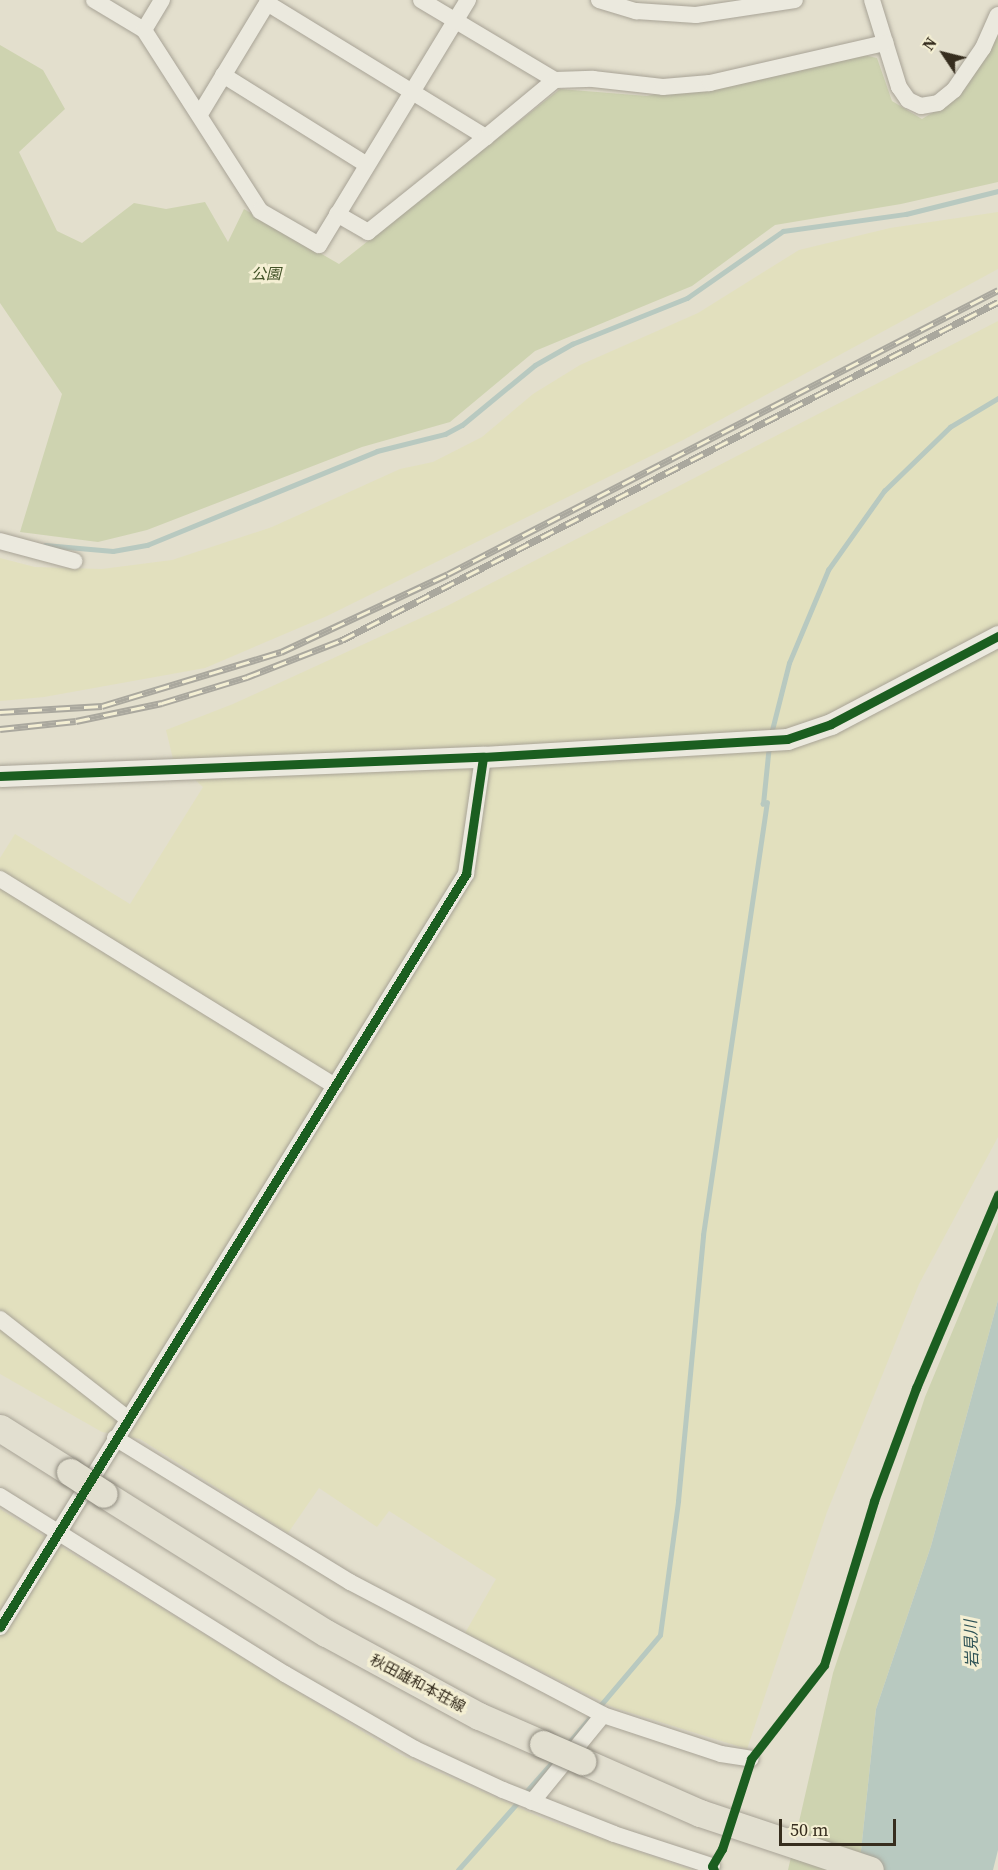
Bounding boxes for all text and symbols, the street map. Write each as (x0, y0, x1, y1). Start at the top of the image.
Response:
north arrow (914, 24, 974, 84)
text: N (917, 33, 942, 55)
park label: 公園 (251, 265, 281, 283)
water label: 岩見川 (961, 1620, 981, 1668)
street label: 秋田雄和本荘線 (367, 1650, 469, 1716)
scale bar (782, 1807, 899, 1845)
text: 50 m (790, 1817, 828, 1842)

